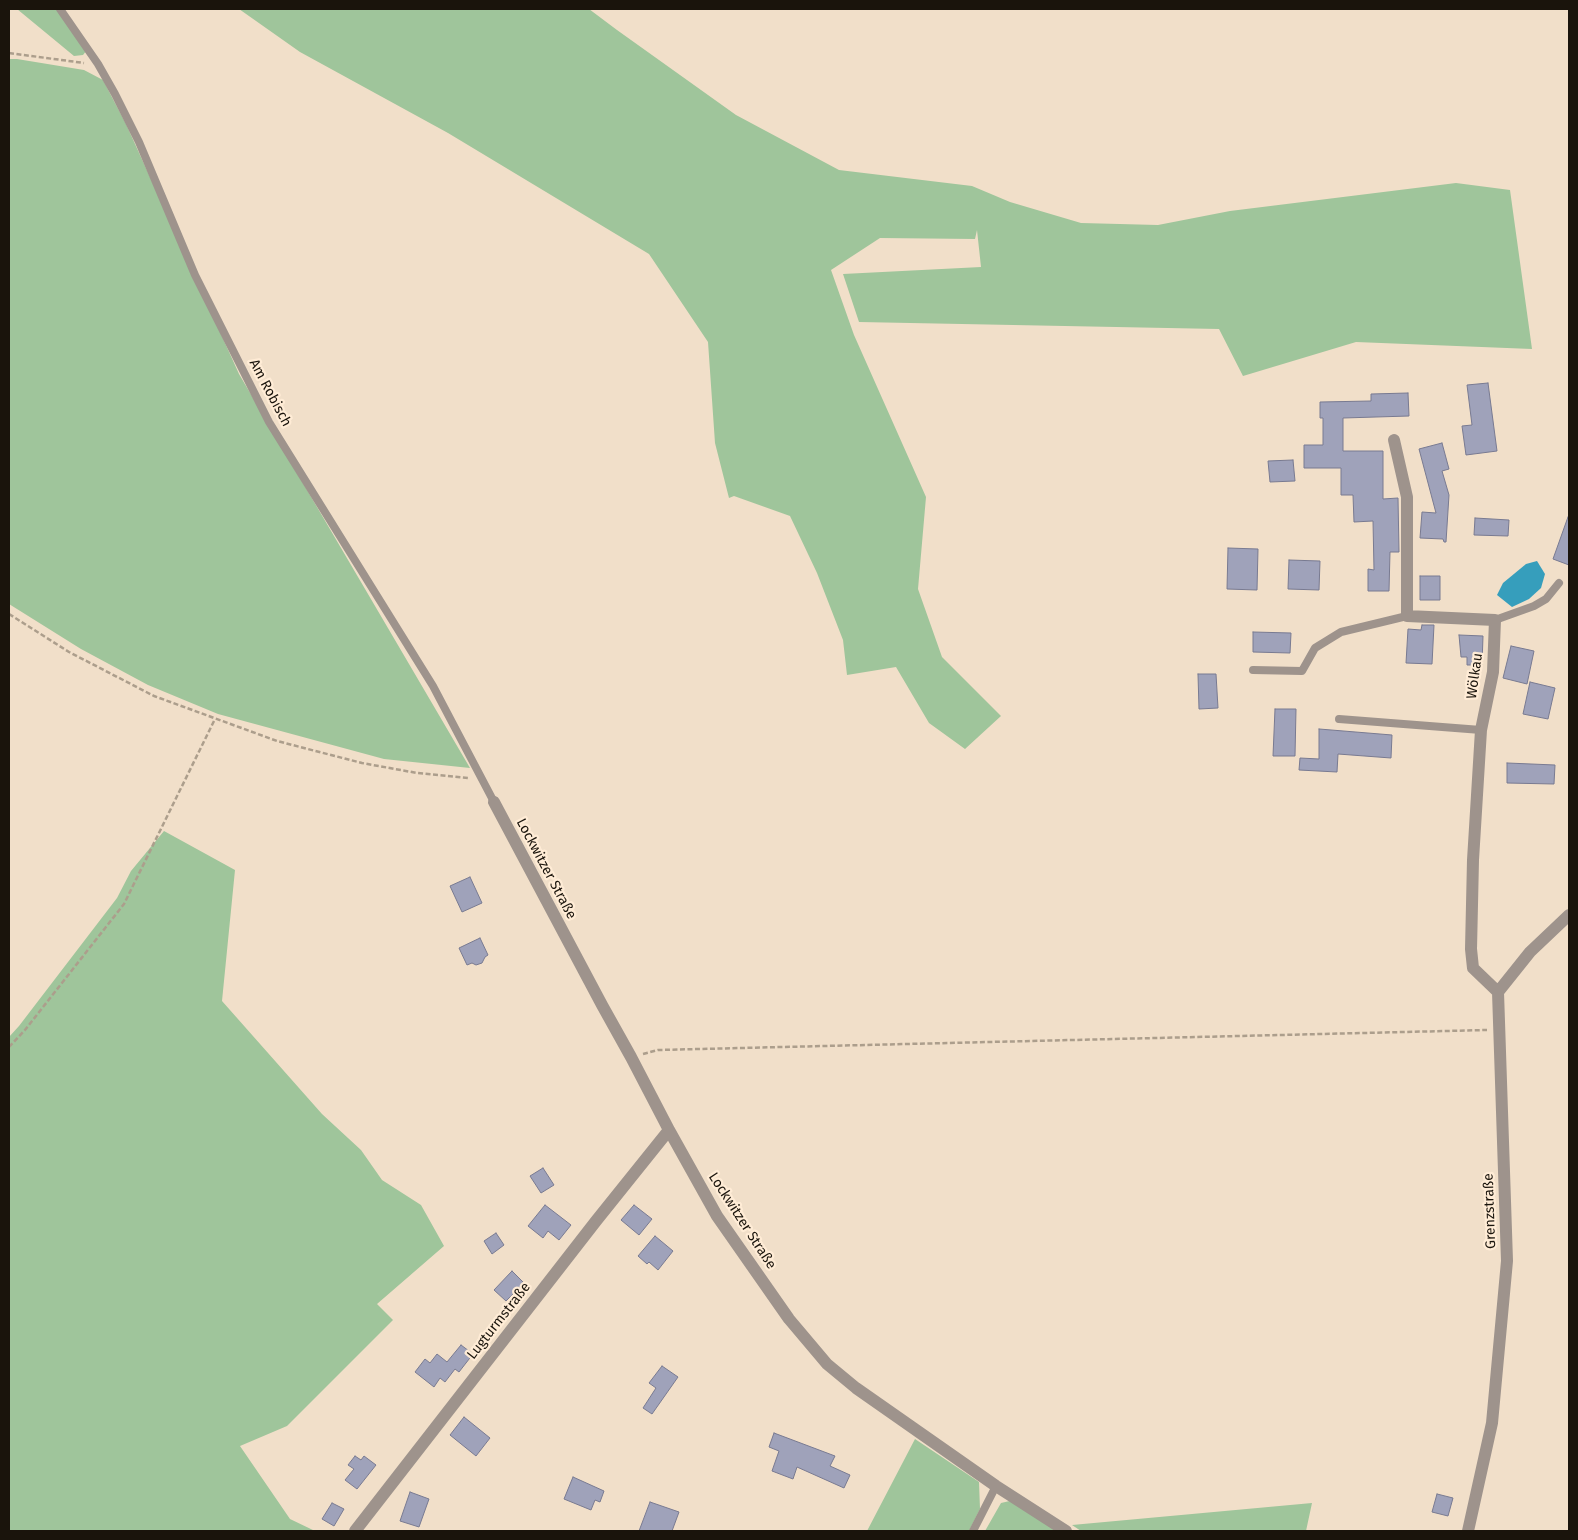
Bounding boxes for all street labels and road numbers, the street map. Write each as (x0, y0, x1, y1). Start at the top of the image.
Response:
street label: Am Robisch (245, 356, 295, 430)
street label: Wölkau (1463, 652, 1487, 700)
street label: Lockwitzer Straße (512, 816, 580, 922)
street label: Lockwitzer Straße (705, 1170, 779, 1272)
street label: Grenzstraße (1480, 1173, 1500, 1249)
street label: Lugturmstraße (464, 1279, 534, 1363)

